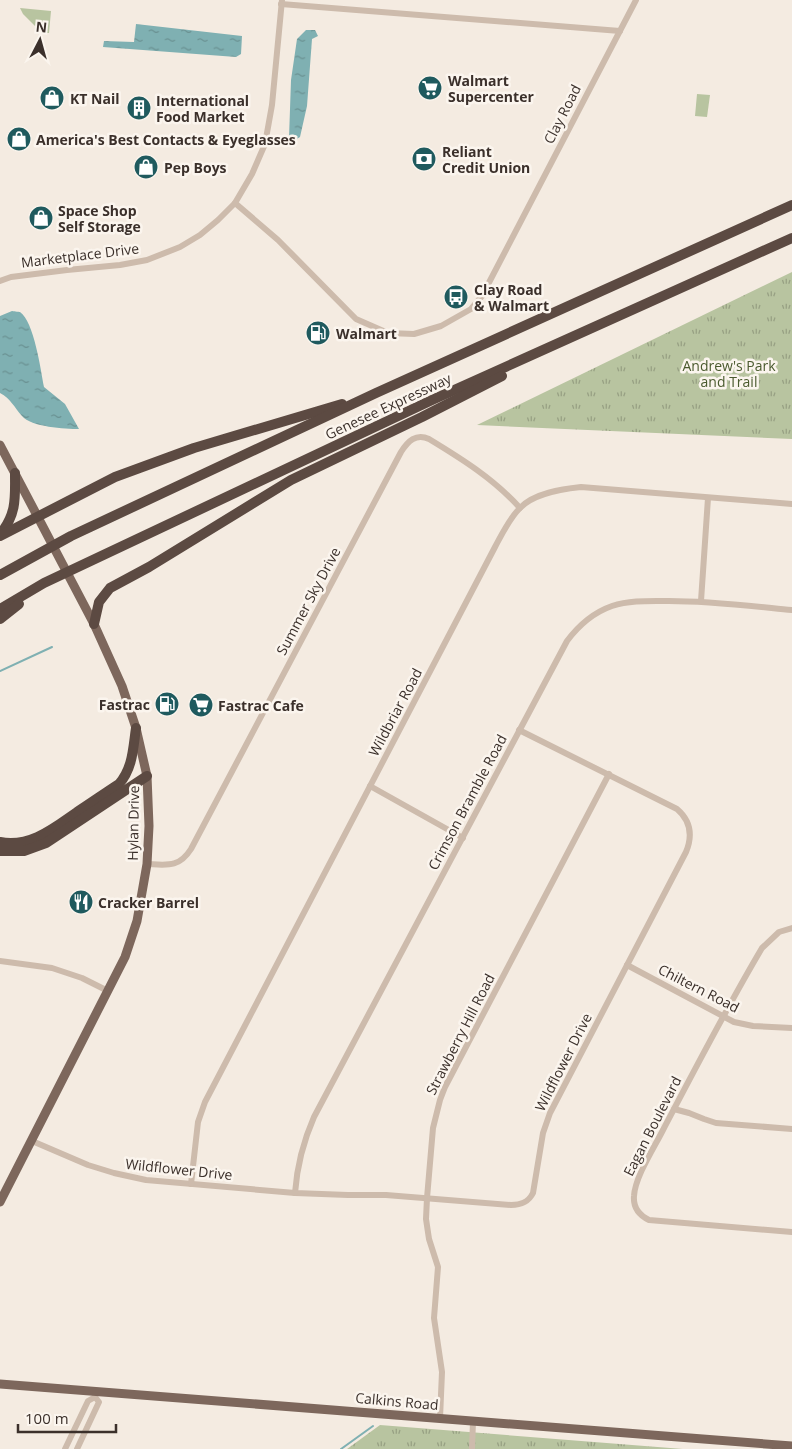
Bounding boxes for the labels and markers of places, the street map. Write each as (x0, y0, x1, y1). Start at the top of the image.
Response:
place label: Walmart Supercenter (448, 71, 534, 106)
supermarket icon: Walmart Supercenter (417, 75, 443, 101)
shop icon: KT Nail (39, 85, 65, 111)
place label: KT Nail (70, 89, 119, 108)
place label: International Food Market (156, 91, 249, 126)
building icon: International Food Market (126, 95, 152, 121)
shop icon: America's Best Contacts & Eyeglasses (6, 126, 32, 152)
place label: America's Best Contacts & Eyeglasses (36, 130, 296, 149)
place label: Reliant Credit Union (442, 142, 530, 177)
bank icon: Reliant Credit Union (411, 146, 437, 172)
shop icon: Pep Boys (133, 154, 159, 180)
place label: Pep Boys (164, 158, 227, 177)
place label: Space Shop Self Storage (58, 201, 141, 236)
shop icon: Space Shop Self Storage (28, 205, 54, 231)
place label: Clay Road & Walmart (474, 280, 549, 315)
bus stop icon: Clay Road & Walmart (443, 284, 469, 310)
fuel station icon: Walmart (305, 320, 331, 346)
place label: Walmart (336, 324, 397, 343)
fuel station icon: Fastrac (154, 691, 180, 717)
supermarket icon: Fastrac Cafe (188, 692, 214, 718)
place label: Fastrac (99, 695, 150, 714)
place label: Fastrac Cafe (218, 696, 304, 715)
restaurant icon: Cracker Barrel (68, 889, 94, 915)
place label: Cracker Barrel (98, 893, 199, 912)

